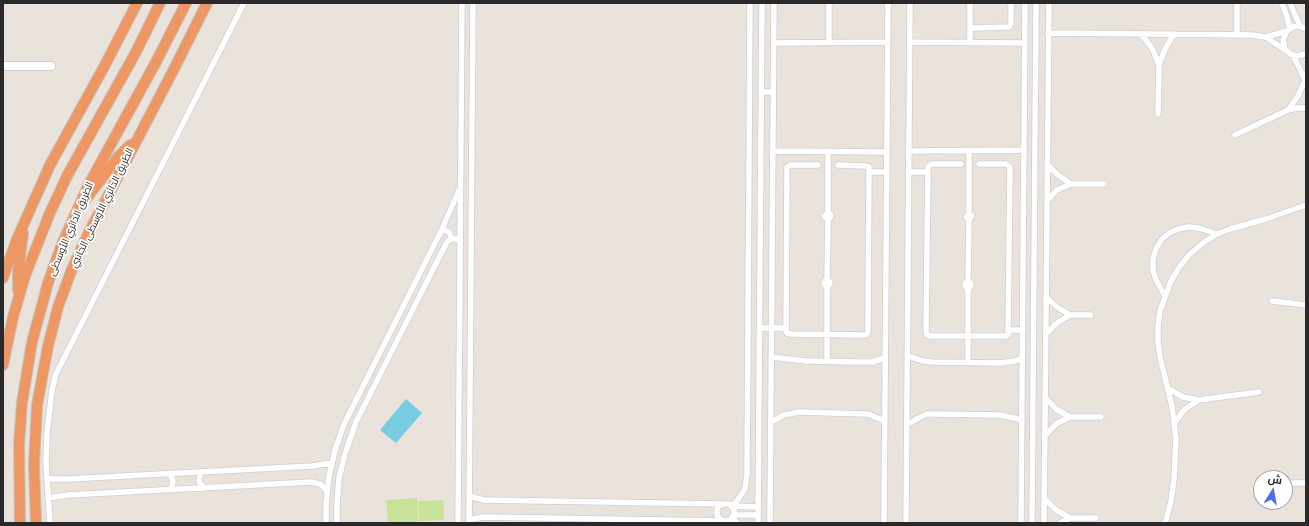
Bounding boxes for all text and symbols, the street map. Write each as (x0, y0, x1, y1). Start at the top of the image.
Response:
street label: الطريق الدائري الأوسطى الجانبي (68, 146, 136, 270)
street label: الطريق الدائري الأوسطى (46, 180, 96, 278)
north arrow (1253, 470, 1293, 510)
text: ش (1267, 471, 1283, 487)

